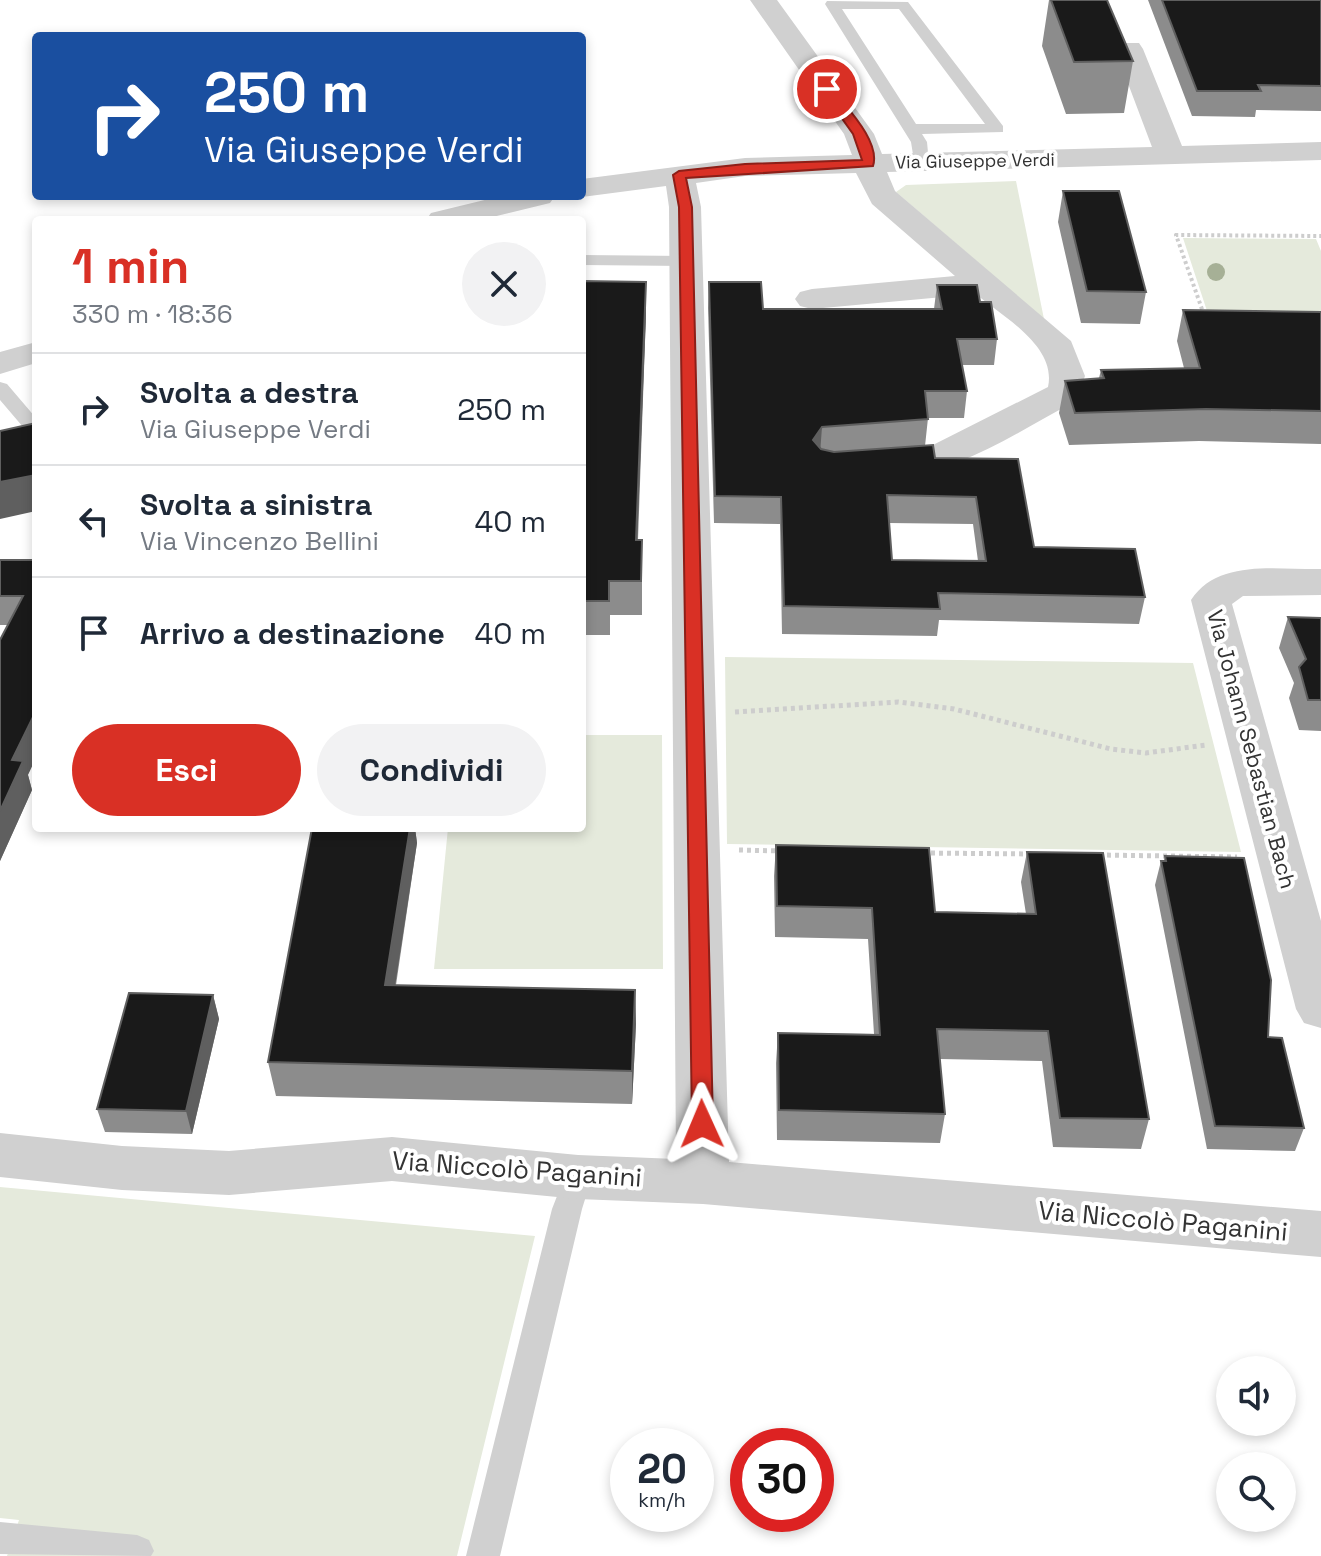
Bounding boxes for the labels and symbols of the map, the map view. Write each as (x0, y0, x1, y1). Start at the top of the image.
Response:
pin (793, 55, 861, 123)
street label: Via Giuseppe Verdi (895, 148, 1055, 173)
street label: Via Johann Sebastian Bach (1201, 606, 1303, 892)
position arrow (660, 1082, 744, 1166)
street label: Via Niccolò Paganini (391, 1143, 643, 1195)
street label: Via Niccolò Paganini (1037, 1193, 1289, 1249)
speed limit sign: 30 (730, 1428, 834, 1532)

